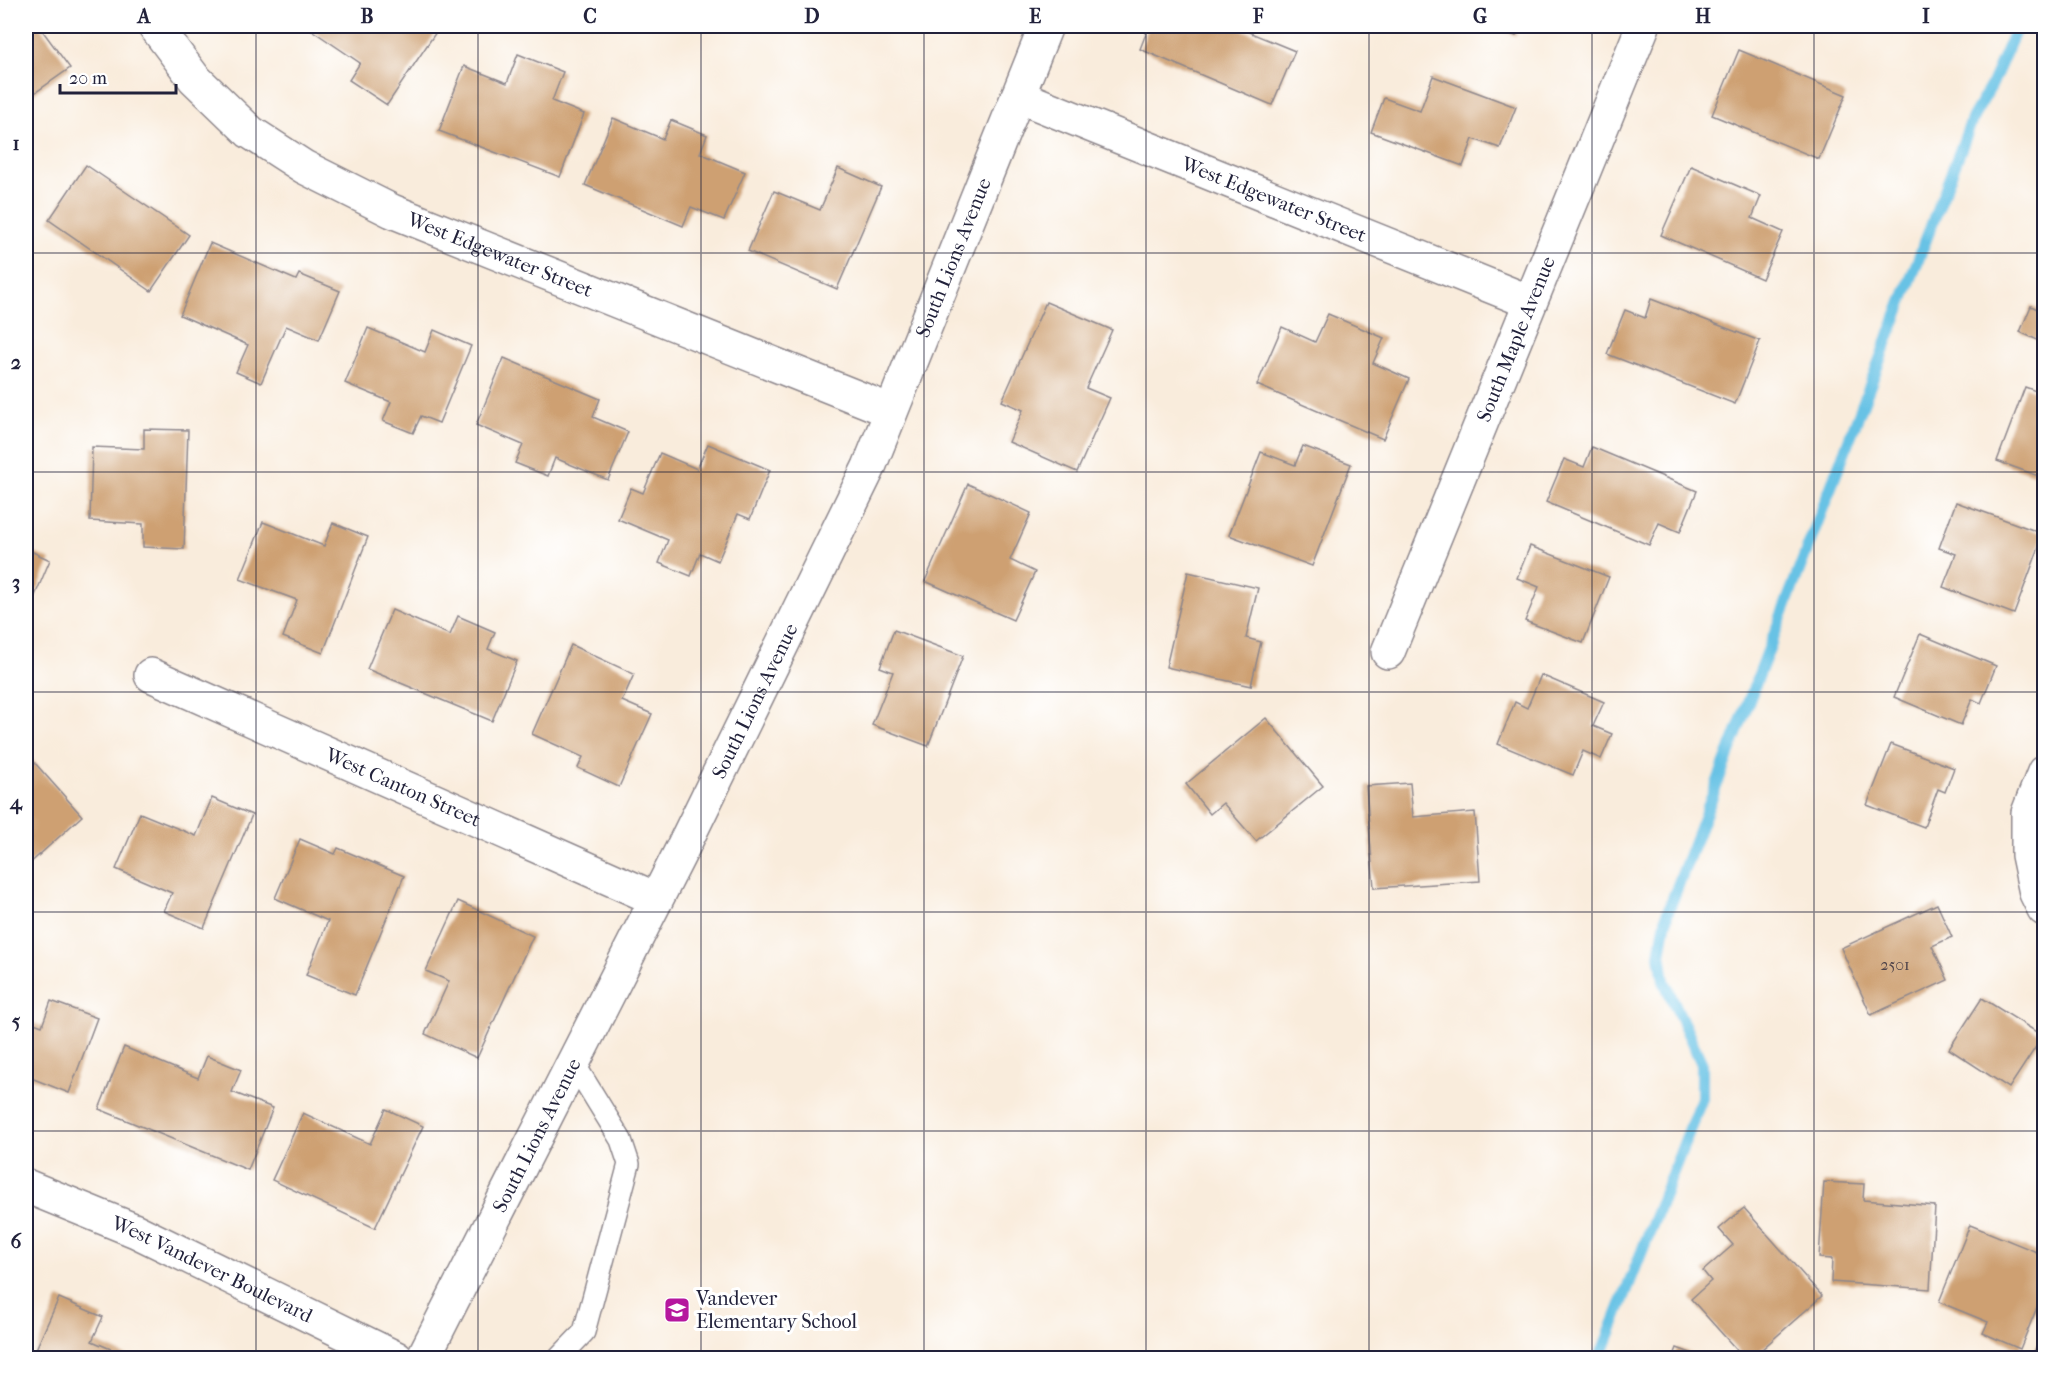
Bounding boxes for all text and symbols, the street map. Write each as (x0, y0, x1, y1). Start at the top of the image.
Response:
text: A (136, 5, 152, 28)
text: B (360, 5, 374, 28)
text: C (583, 5, 597, 28)
text: D (804, 5, 820, 28)
text: E (1029, 5, 1041, 28)
text: F (1252, 5, 1264, 28)
text: G (1473, 5, 1487, 28)
text: H (1695, 5, 1711, 28)
text: I (1922, 5, 1930, 28)
scale bar (60, 57, 176, 95)
text: 20 m (69, 68, 107, 89)
text: 1 (12, 132, 20, 155)
street label: West Edgewater Street (1177, 151, 1370, 246)
street label: South Lions Avenue (911, 174, 995, 341)
street label: West Edgewater Street (403, 207, 596, 302)
street label: South Maple Avenue (1472, 253, 1560, 425)
text: 2 (11, 351, 21, 374)
text: 3 (12, 571, 20, 594)
street label: South Lions Avenue (707, 619, 802, 782)
street label: West Canton Street (321, 742, 484, 831)
text: 4 (9, 791, 23, 815)
house number: 2501 (1880, 955, 1910, 974)
text: 5 (12, 1010, 21, 1033)
street label: South Lions Avenue (488, 1054, 585, 1216)
street label: West Vandever Boulevard (108, 1211, 317, 1328)
text: 6 (11, 1230, 23, 1253)
place label: Vandever Elementary School (695, 1287, 858, 1333)
school or university icon: Vandever Elementary School (662, 1295, 692, 1325)

